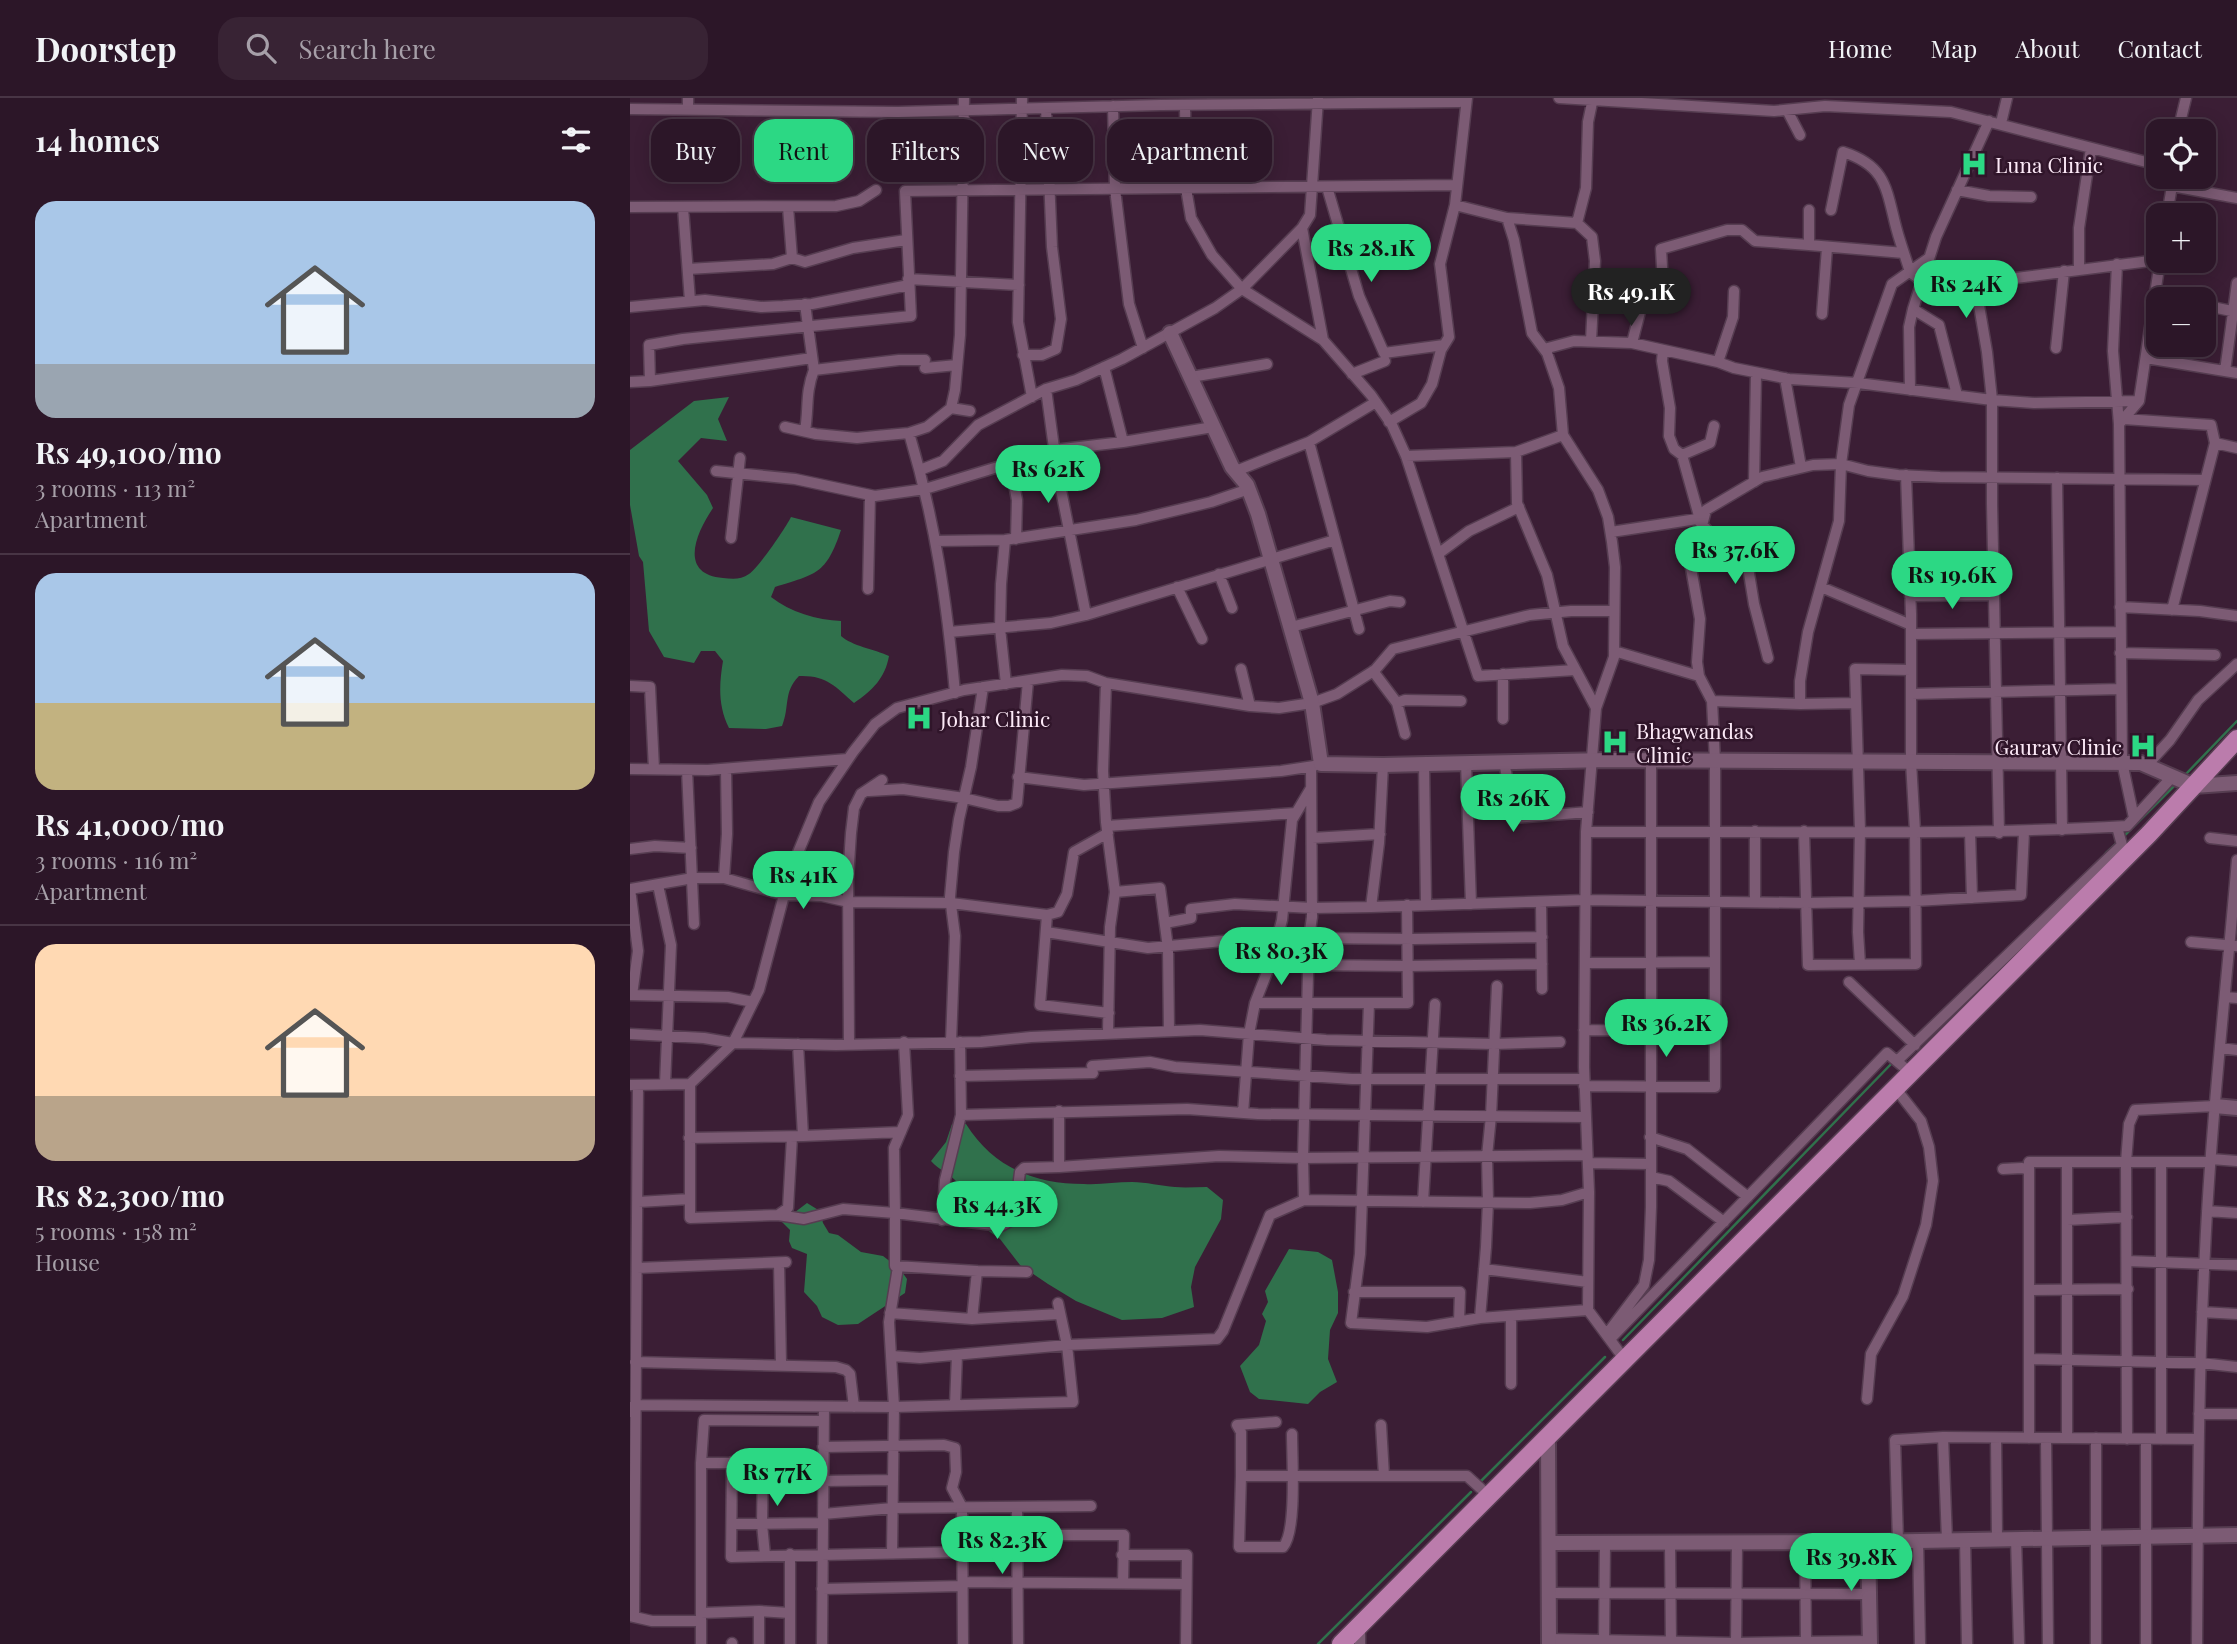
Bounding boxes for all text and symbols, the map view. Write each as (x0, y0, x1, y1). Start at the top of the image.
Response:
search box (218, 17, 708, 80)
text: Doorstep (35, 26, 176, 70)
icon: search (242, 29, 280, 67)
text: Search here (298, 31, 436, 66)
text: Home (1828, 32, 1892, 64)
text: Map (1930, 32, 1977, 64)
text: About (2015, 32, 2079, 64)
text: Contact (2117, 32, 2202, 64)
chip: Buy (651, 119, 740, 182)
chip: Rent (754, 119, 853, 182)
chip: Filters (867, 119, 984, 182)
chip: New (998, 119, 1093, 182)
chip: Apartment (1107, 119, 1272, 182)
map controls (2146, 119, 2216, 357)
button: locate (2146, 119, 2216, 189)
text: 14 homes (35, 120, 160, 160)
icon: filters (557, 121, 595, 159)
hospital icon: Luna Clinic (1959, 149, 1989, 179)
place label: Luna Clinic (1995, 150, 2103, 178)
button: + (2146, 203, 2216, 273)
pin: Rs 28.1K (1299, 225, 1443, 284)
text: Rs 28.1K (1327, 231, 1415, 262)
icon: home (252, 247, 378, 373)
pin: Rs 24K (1909, 260, 2023, 320)
text: Rs 24K (1930, 267, 2002, 298)
pin: Rs 49.1K (1559, 268, 1703, 328)
text: Rs 49.1K (1587, 275, 1675, 306)
button: − (2146, 287, 2216, 357)
text: Rs 49,100/mo (35, 432, 222, 472)
pin: Rs 62K (991, 446, 1105, 505)
text: Rs 62K (1011, 452, 1085, 483)
text: 3 rooms · 113 m² (35, 472, 195, 503)
text: Apartment (35, 503, 147, 534)
pin: Rs 37.6K (1663, 526, 1807, 586)
text: Rs 37.6K (1691, 533, 1779, 564)
pin: Rs 19.6K (1880, 552, 2024, 611)
text: Rs 19.6K (1908, 558, 1996, 589)
icon: home (252, 619, 378, 745)
hospital icon: Johar Clinic (904, 703, 934, 733)
place label: Johar Clinic (939, 704, 1050, 732)
place label: Bhagwandas Clinic (1636, 716, 1754, 768)
hospital icon: Bhagwandas Clinic (1600, 727, 1630, 757)
hospital icon: Gaurav Clinic (2128, 731, 2158, 761)
place label: Gaurav Clinic (1995, 732, 2122, 760)
pin: Rs 26K (1456, 774, 1570, 834)
text: Rs 26K (1476, 781, 1550, 812)
text: Rs 41,000/mo (35, 804, 225, 844)
text: 3 rooms · 116 m² (35, 844, 197, 875)
pin: Rs 41K (746, 852, 860, 911)
text: Rs 41K (769, 858, 837, 889)
text: Apartment (35, 875, 147, 906)
pin: Rs 80.3K (1209, 928, 1353, 987)
text: Rs 80.3K (1235, 934, 1327, 965)
icon: home (252, 990, 378, 1116)
pin: Rs 36.2K (1594, 1000, 1738, 1059)
text: Rs 36.2K (1621, 1006, 1711, 1037)
text: Rs 82,300/mo (35, 1175, 225, 1215)
pin: Rs 44.3K (925, 1182, 1069, 1241)
text: Rs 44.3K (953, 1188, 1041, 1219)
text: 5 rooms · 158 m² (35, 1215, 197, 1246)
text: House (35, 1246, 100, 1277)
pin: Rs 77K (720, 1448, 834, 1508)
text: Rs 77K (742, 1455, 812, 1486)
pin: Rs 82.3K (930, 1516, 1074, 1576)
text: Rs 82.3K (957, 1523, 1047, 1554)
pin: Rs 39.8K (1779, 1534, 1923, 1593)
text: Rs 39.8K (1805, 1540, 1897, 1571)

